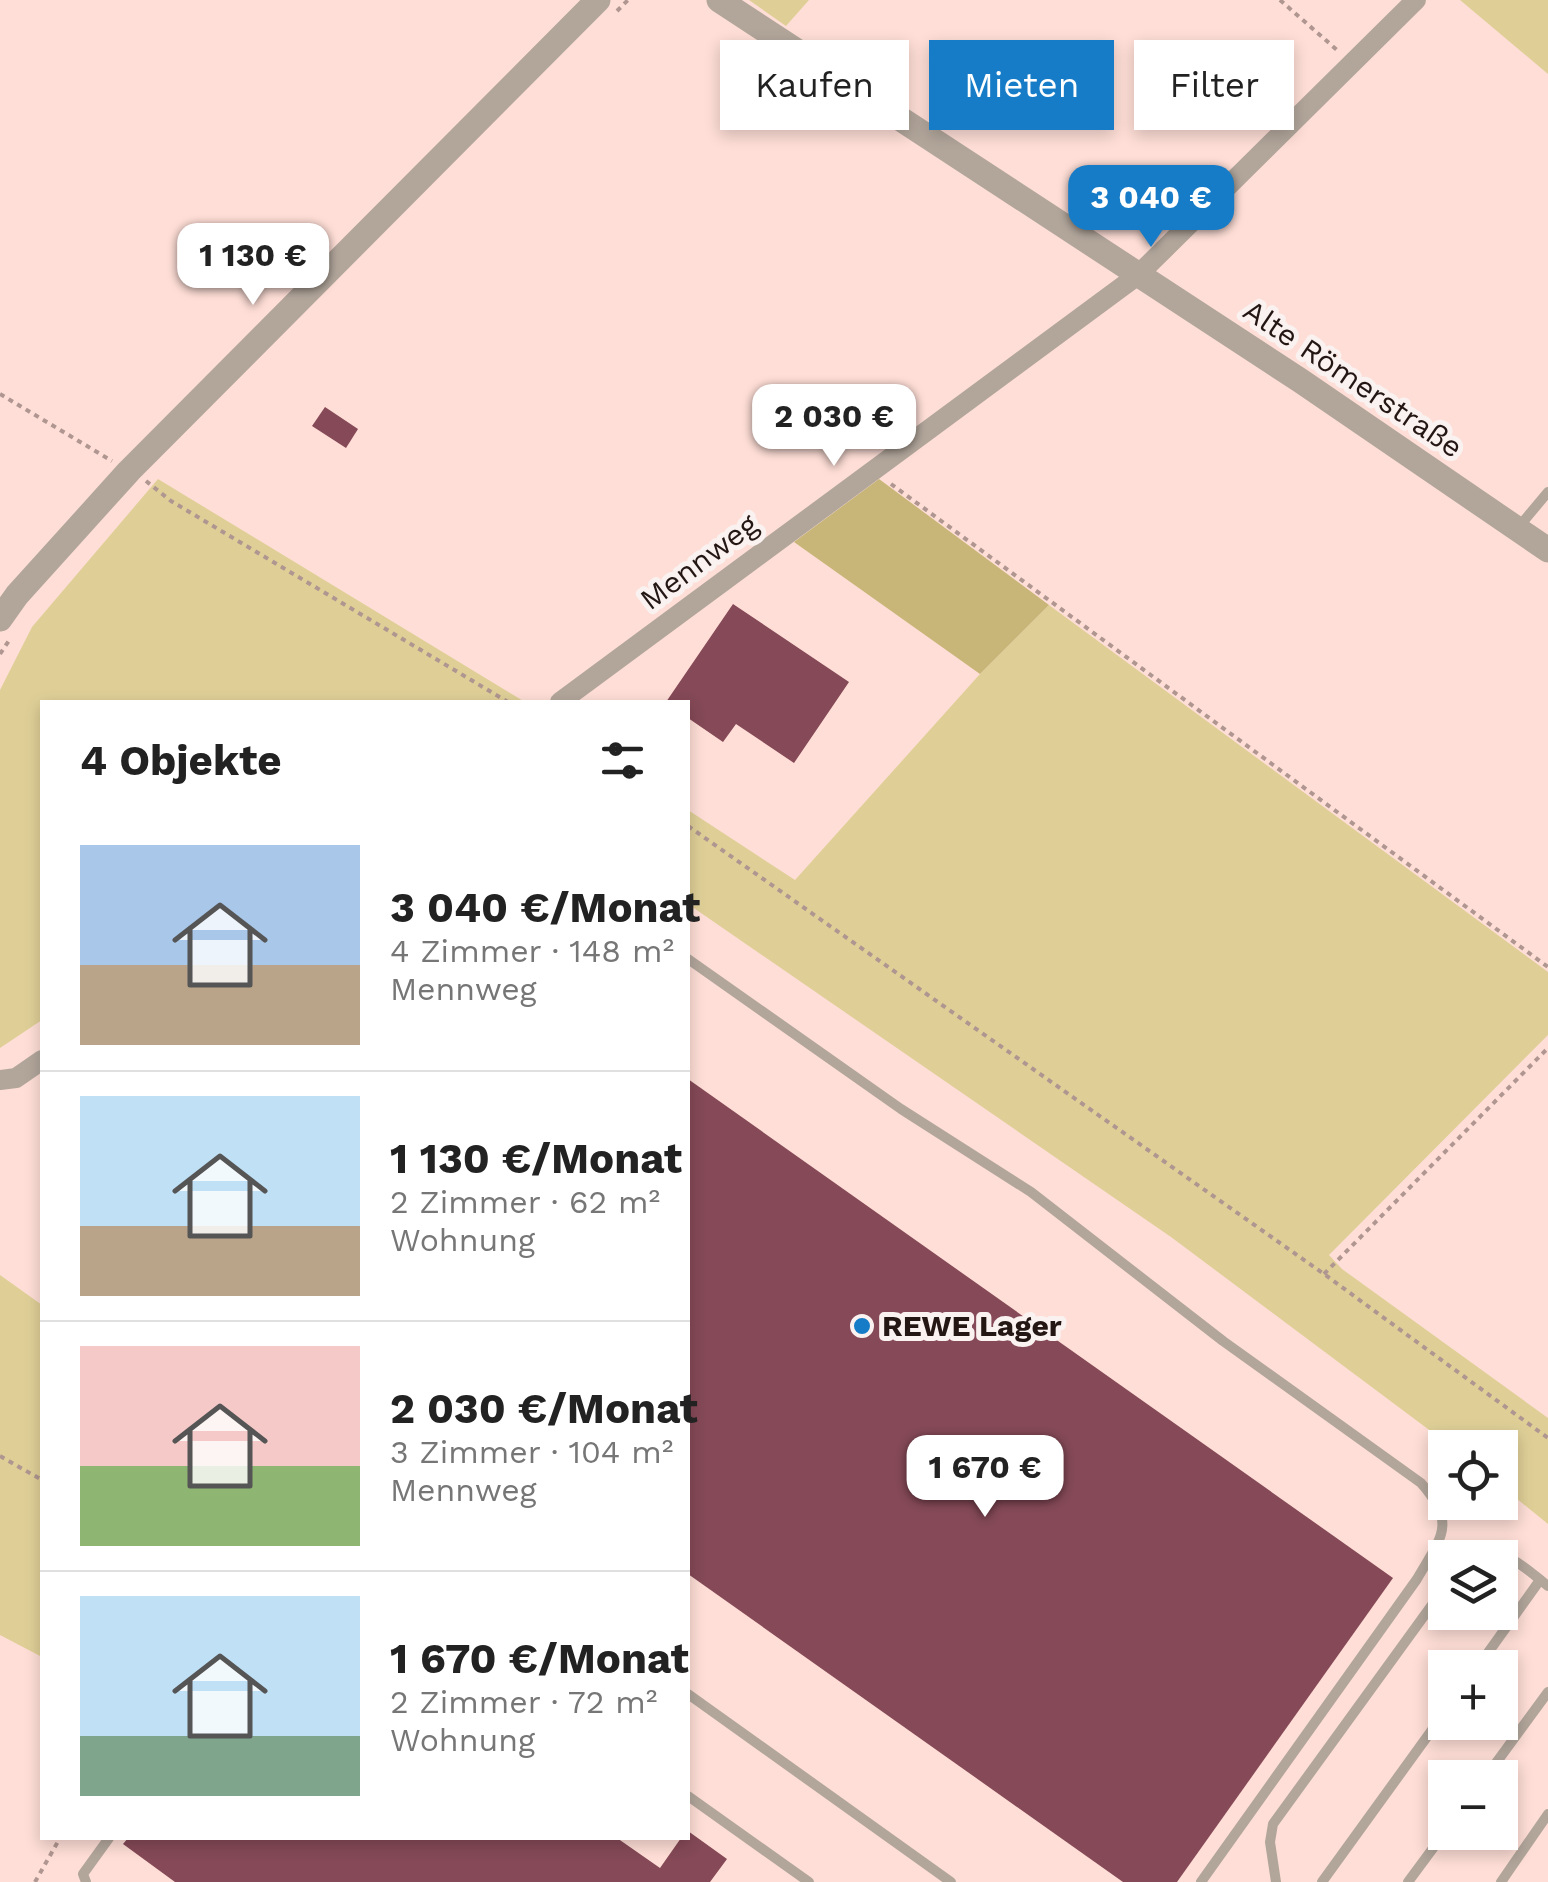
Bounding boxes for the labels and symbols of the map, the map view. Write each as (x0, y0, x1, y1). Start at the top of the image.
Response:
pin: 3 040 € (1059, 165, 1243, 250)
pin: 1 130 € (161, 223, 345, 308)
street label: Alte Römerstraße (1237, 292, 1469, 465)
pin: 2 030 € (742, 384, 926, 469)
street label: Mennweg (633, 506, 764, 617)
place label: REWE Lager (882, 1308, 1062, 1343)
marker: REWE Lager (851, 1315, 873, 1337)
pin: 1 670 € (893, 1435, 1077, 1520)

